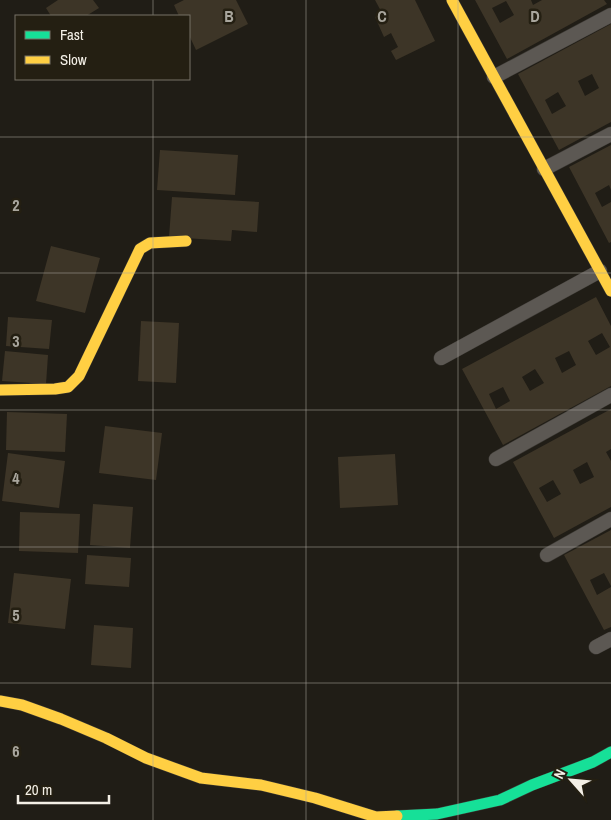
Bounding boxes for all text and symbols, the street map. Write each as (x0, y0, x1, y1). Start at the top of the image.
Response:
text: B (224, 5, 234, 27)
text: C (377, 5, 387, 27)
text: D (530, 5, 540, 27)
legend (15, 15, 190, 80)
text: Fast (60, 24, 84, 45)
text: Slow (60, 49, 87, 70)
text: 2 (12, 194, 20, 216)
text: 3 (12, 330, 20, 352)
text: 4 (12, 467, 20, 489)
text: 5 (12, 604, 20, 626)
text: 6 (12, 740, 20, 762)
north arrow (546, 755, 596, 805)
text: N (550, 766, 569, 782)
scale bar (18, 772, 109, 804)
text: 20 m (25, 779, 52, 800)

